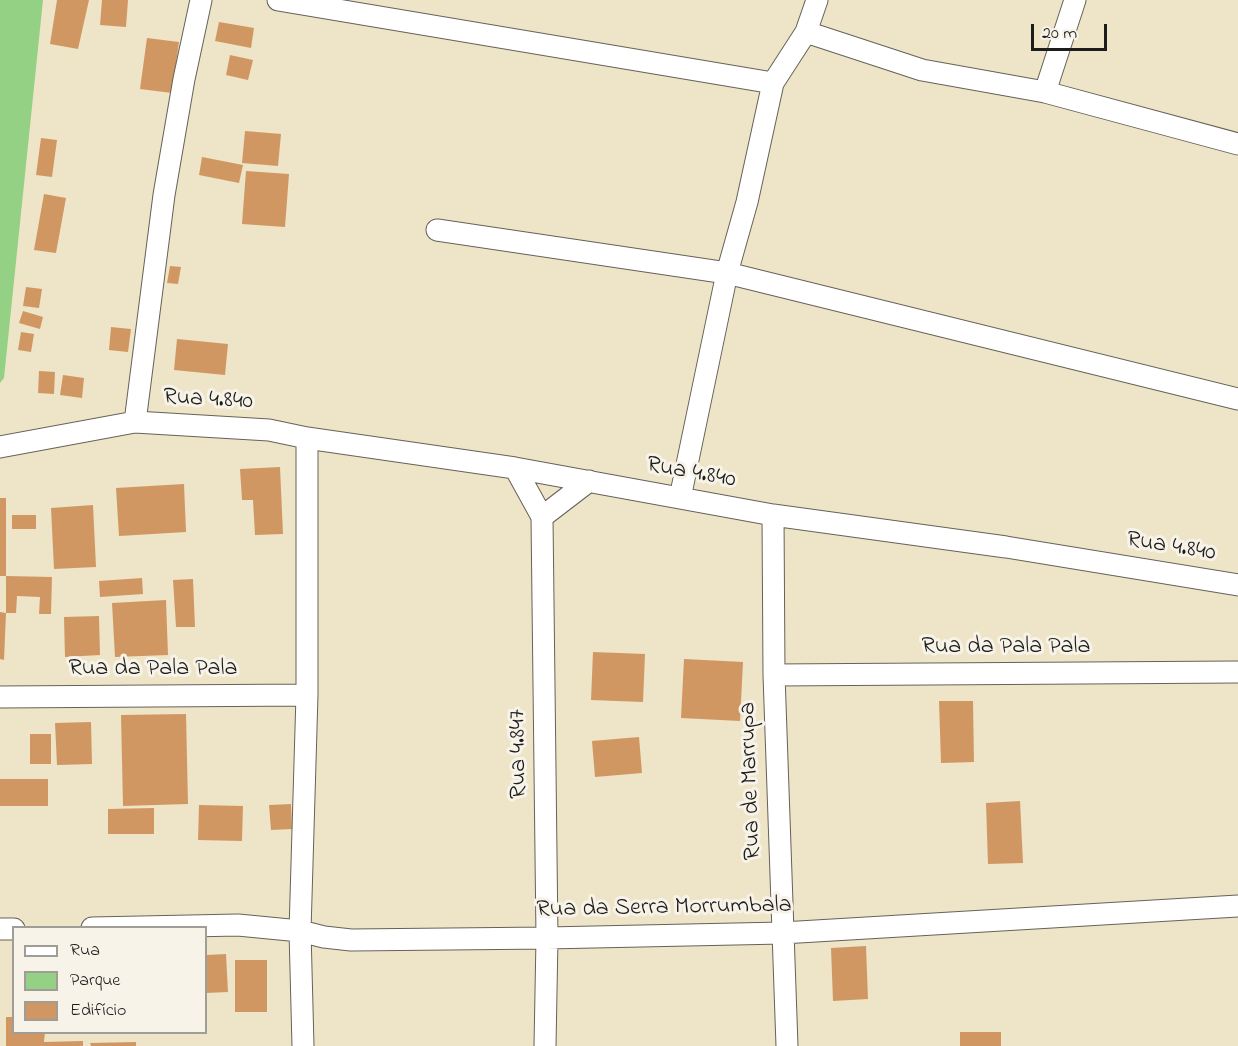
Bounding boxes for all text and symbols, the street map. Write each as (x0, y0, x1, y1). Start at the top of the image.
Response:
scale bar (1034, 12, 1110, 50)
text: 20 m (1042, 21, 1077, 47)
street label: Rua 4.840 (162, 384, 254, 418)
street label: Rua 4.840 (644, 452, 738, 496)
street label: Rua 4.840 (1124, 527, 1218, 569)
street label: Rua da Pala Pala (921, 634, 1091, 662)
street label: Rua da Pala Pala (68, 656, 238, 684)
street label: Rua de Marrupa (735, 701, 769, 861)
street label: Rua 4.847 (505, 709, 535, 799)
street label: Rua da Serra Morrumbala (536, 892, 792, 926)
legend (12, 926, 207, 1034)
text: Rua (70, 938, 100, 964)
text: Parque (70, 968, 120, 994)
text: Edifício (70, 998, 126, 1024)

